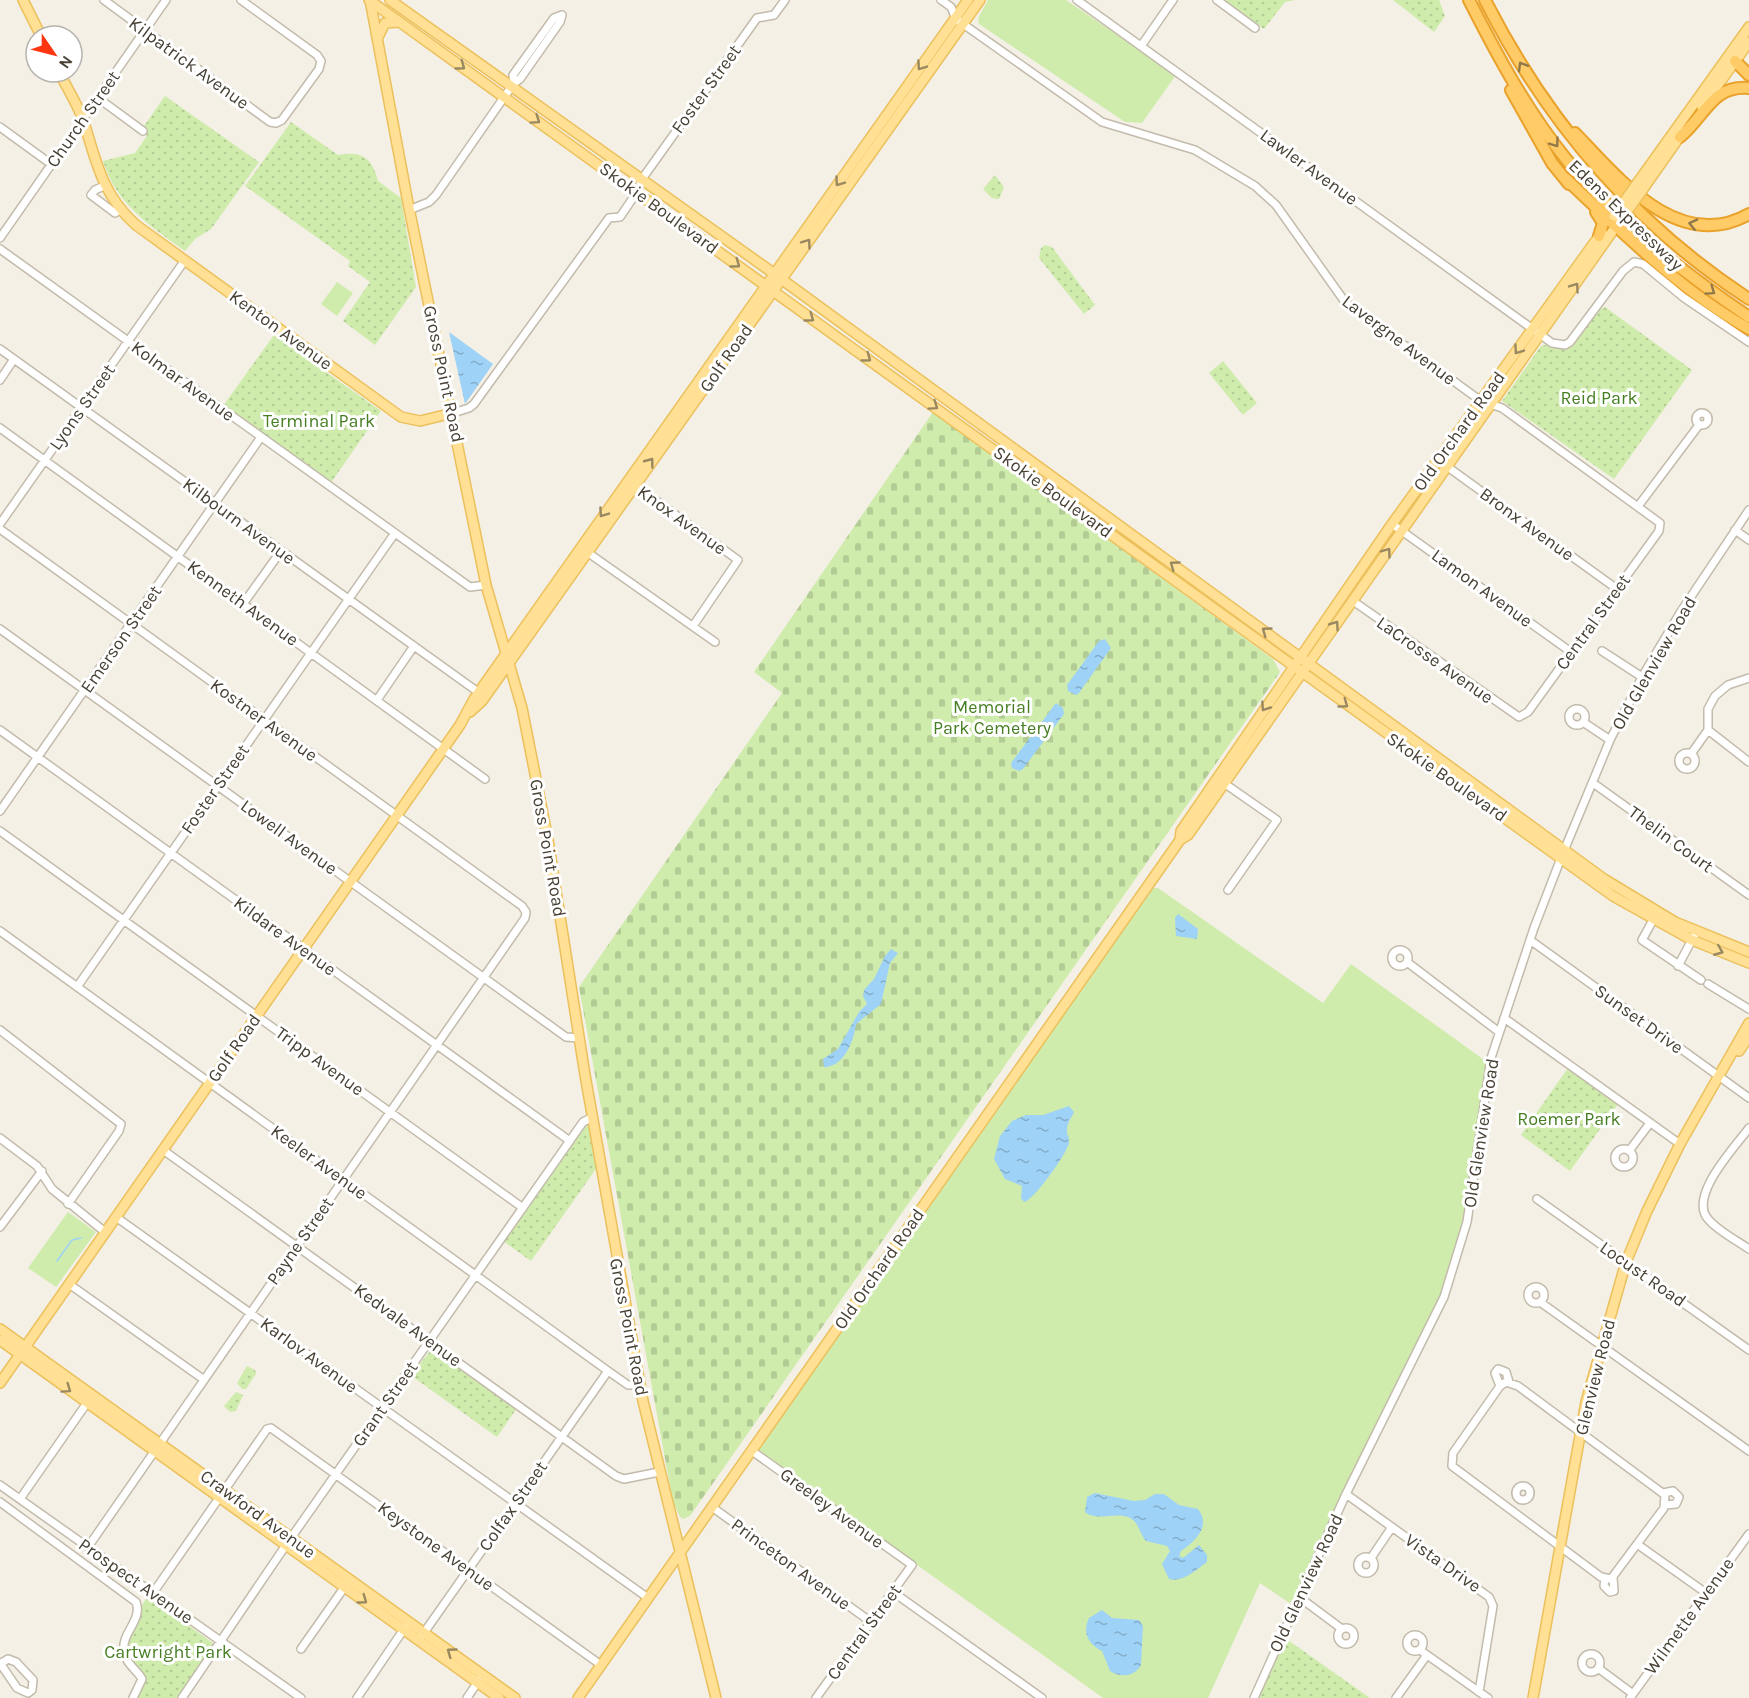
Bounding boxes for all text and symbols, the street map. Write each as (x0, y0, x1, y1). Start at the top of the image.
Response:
street label: Kilpatrick Avenue (125, 12, 253, 114)
north arrow (24, 24, 84, 84)
street label: Foster Street (666, 40, 746, 138)
text: N (55, 52, 77, 72)
one-way arrow (455, 59, 466, 70)
one-way arrow (918, 59, 929, 70)
one-way arrow (1518, 62, 1529, 72)
street label: Church Street (42, 66, 125, 172)
one-way arrow (530, 113, 541, 124)
street label: Lawler Avenue (1256, 124, 1362, 210)
one-way arrow (1547, 136, 1558, 147)
street label: Edens Expressway (1564, 155, 1688, 276)
street label: Skokie Boulevard (595, 157, 723, 259)
one-way arrow (835, 175, 846, 186)
one-way arrow (1688, 218, 1698, 231)
one-way arrow (800, 238, 811, 249)
one-way arrow (730, 257, 741, 268)
one-way arrow (1568, 282, 1579, 293)
one-way arrow (1704, 284, 1715, 295)
street label: Kenton Avenue (225, 285, 337, 375)
street label: Lavergne Avenue (1338, 290, 1460, 390)
street label: Gross Point Road (419, 303, 469, 445)
one-way arrow (804, 310, 815, 321)
street label: Golf Road (695, 320, 757, 396)
street label: Kolmar Avenue (127, 336, 239, 426)
one-way arrow (1514, 343, 1525, 354)
one-way arrow (861, 351, 872, 362)
street label: Lyons Street (44, 359, 120, 454)
street label: Old Orchard Road (1408, 367, 1510, 495)
park label: Reid Park (1560, 387, 1638, 409)
one-way arrow (928, 399, 939, 410)
park label: Terminal Park (263, 410, 375, 432)
street label: Skokie Boulevard (989, 441, 1117, 543)
one-way arrow (643, 458, 654, 469)
street label: Kilbourn Avenue (178, 473, 300, 569)
street label: Knox Avenue (633, 480, 731, 560)
street label: Bronx Avenue (1476, 482, 1578, 566)
one-way arrow (599, 506, 610, 517)
street label: Lamon Avenue (1427, 544, 1537, 632)
one-way arrow (1380, 548, 1391, 559)
street label: Kenneth Avenue (183, 555, 303, 651)
one-way arrow (1170, 561, 1181, 572)
street label: Central Street (1551, 570, 1635, 674)
street label: Emerson Street (76, 581, 166, 697)
street label: Old Glenview Road (1607, 592, 1701, 734)
street label: LaCrosse Avenue (1372, 612, 1498, 708)
one-way arrow (1328, 621, 1339, 632)
one-way arrow (1261, 627, 1272, 638)
street label: Kostner Avenue (206, 674, 322, 766)
park label: Memorial Park Cemetery (933, 696, 1052, 739)
one-way arrow (1337, 697, 1348, 708)
one-way arrow (1261, 700, 1272, 711)
street label: Skokie Boulevard (1382, 727, 1512, 827)
street label: Foster Street (176, 740, 254, 838)
street label: Gross Point Road (525, 777, 571, 919)
street label: Lowell Avenue (236, 795, 342, 879)
street label: Thelin Court (1624, 801, 1718, 877)
street label: Kildare Avenue (230, 891, 340, 981)
one-way arrow (1713, 944, 1724, 956)
street label: Sunset Drive (1590, 979, 1688, 1059)
street label: Golf Road (203, 1010, 265, 1086)
street label: Tripp Avenue (271, 1021, 369, 1101)
street label: Old Glenview Road (1458, 1057, 1504, 1209)
park label: Roemer Park (1517, 1108, 1621, 1130)
street label: Keeler Avenue (267, 1120, 371, 1204)
street label: Payne Street (262, 1193, 338, 1289)
street label: Old Orchard Road (829, 1204, 929, 1334)
street label: Locust Road (1596, 1236, 1690, 1312)
street label: Gross Point Road (605, 1256, 653, 1398)
street label: Kedvale Avenue (350, 1279, 466, 1371)
street label: Karlov Avenue (256, 1312, 362, 1398)
street label: Glenview Road (1570, 1317, 1620, 1437)
street label: Grant Street (348, 1357, 423, 1451)
one-way arrow (61, 1382, 72, 1393)
street label: Colfax Street (474, 1457, 552, 1555)
street label: Greeley Avenue (776, 1463, 888, 1553)
street label: Crawford Avenue (196, 1465, 320, 1563)
street label: Keystone Avenue (374, 1496, 498, 1596)
street label: Old Glenview Road (1264, 1510, 1348, 1656)
street label: Princeton Avenue (727, 1513, 855, 1615)
street label: Vista Drive (1401, 1529, 1485, 1597)
street label: Prospect Avenue (74, 1533, 198, 1629)
street label: Wilmette Avenue (1639, 1553, 1739, 1679)
street label: Central Street (822, 1580, 906, 1684)
one-way arrow (356, 1593, 367, 1604)
park label: Cartwright Park (104, 1641, 232, 1663)
one-way arrow (446, 1648, 457, 1659)

